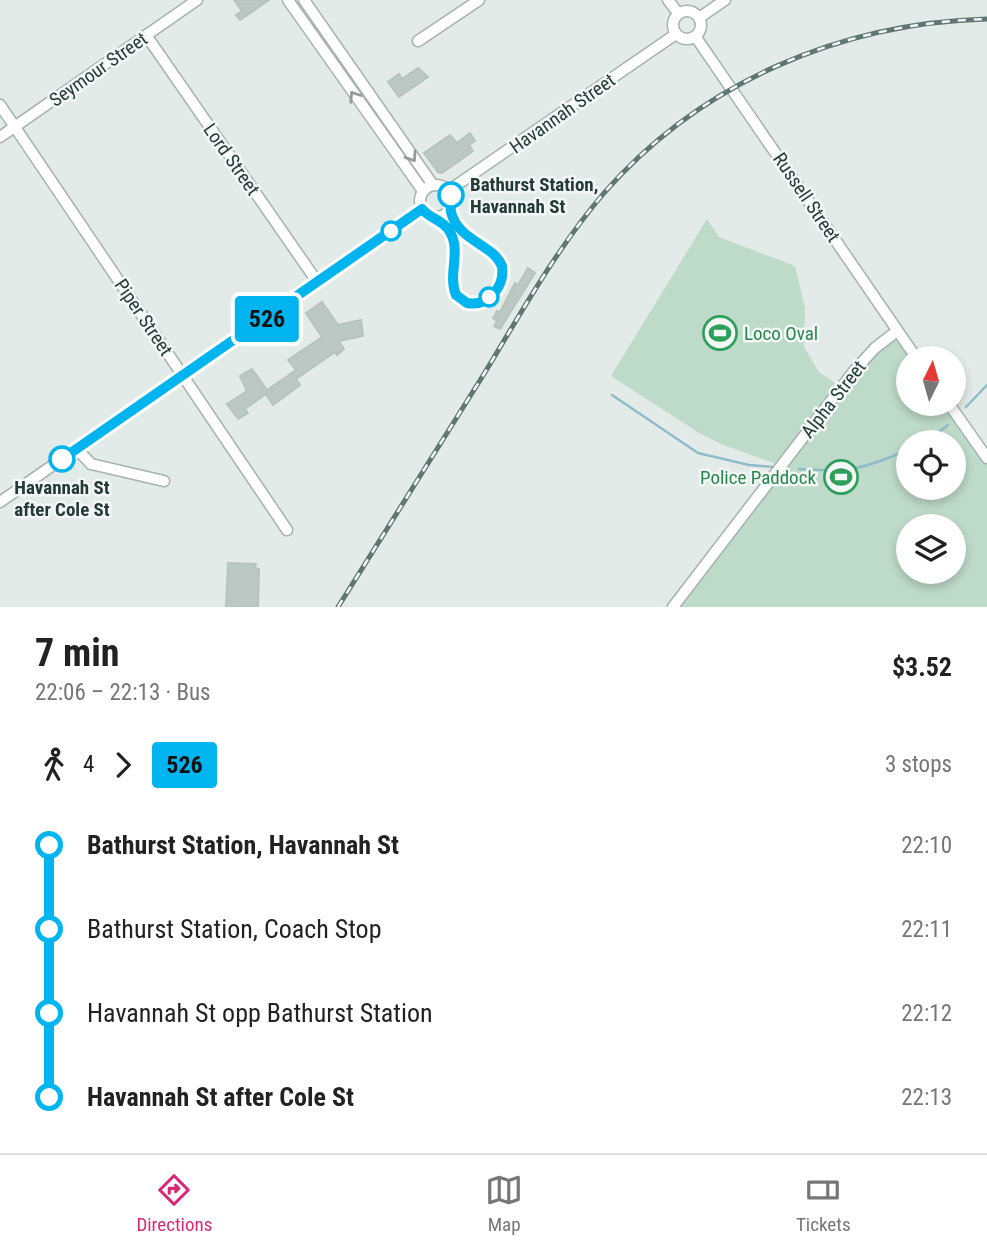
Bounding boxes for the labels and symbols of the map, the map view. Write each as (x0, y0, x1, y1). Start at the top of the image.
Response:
street label: Seymour Street (45, 27, 152, 112)
street label: Havannah Street (505, 69, 619, 158)
one-way arrow (350, 91, 363, 104)
street label: Lord Street (199, 119, 265, 200)
street label: Russell Street (768, 148, 845, 246)
one-way arrow (404, 149, 416, 162)
place label: Bathurst Station, Havannah St (470, 173, 598, 218)
marker: Bathurst Station, Havannah St (438, 182, 464, 208)
unlabelled marker (381, 221, 401, 241)
street label: Piper Street (109, 274, 178, 360)
unlabelled marker (479, 287, 499, 307)
line badge: 526 (227, 296, 307, 342)
sports icon: Loco Oval (701, 314, 739, 352)
place label: Loco Oval (744, 322, 818, 345)
north arrow (896, 346, 966, 416)
street label: Alpha Street (796, 356, 871, 443)
marker: Havannah St after Cole St (49, 446, 75, 472)
sports icon: Police Paddock (822, 458, 860, 496)
place label: Police Paddock (700, 466, 816, 489)
place label: Havannah St after Cole St (14, 476, 110, 521)

